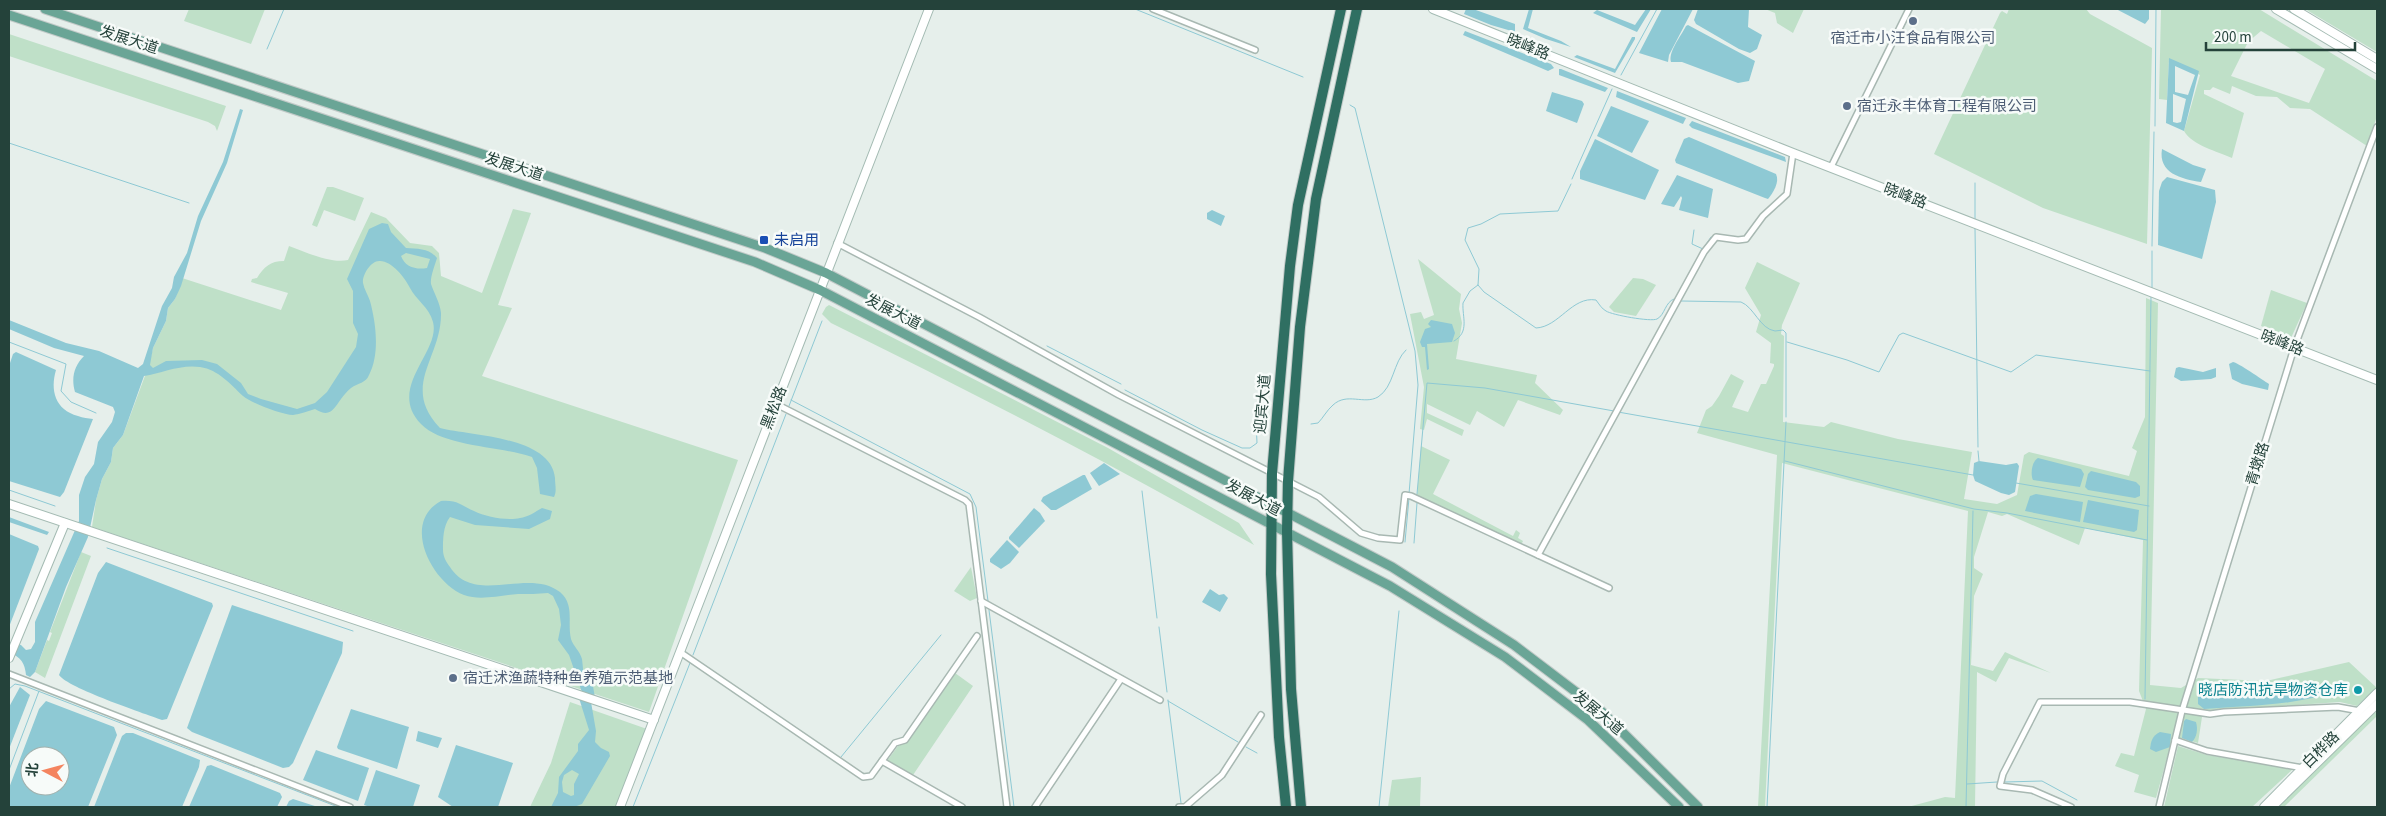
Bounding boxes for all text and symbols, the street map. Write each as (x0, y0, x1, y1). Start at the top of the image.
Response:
marker: 宿迁市小汪食品有限公司 (1907, 15, 1919, 27)
scale bar (2206, 20, 2355, 52)
street label: 发展大道 (97, 21, 161, 59)
text: 200 m (2214, 27, 2252, 48)
place label: 宿迁市小汪食品有限公司 (1830, 28, 1996, 49)
street label: 晓峰路 (1503, 29, 1553, 65)
place label: 宿迁永丰体育工程有限公司 (1857, 96, 2037, 117)
marker: 宿迁永丰体育工程有限公司 (1841, 100, 1853, 112)
street label: 发展大道 (482, 148, 546, 186)
street label: 晓峰路 (1880, 178, 1930, 214)
place label: 未启用 (774, 230, 819, 251)
marker: 未启用 (758, 234, 770, 246)
street label: 发展大道 (861, 289, 925, 335)
street label: 晓峰路 (2257, 325, 2307, 361)
street label: 迎宾大道 (1250, 373, 1276, 435)
street label: 黑松路 (756, 383, 792, 433)
street label: 青墩路 (2241, 439, 2275, 489)
street label: 发展大道 (1222, 475, 1284, 521)
place label: 宿迁沭渔蔬特种鱼养殖示范基地 (463, 668, 673, 689)
marker: 宿迁沭渔蔬特种鱼养殖示范基地 (447, 672, 459, 684)
place label: 晓店防汛抗旱物资仓库 (2198, 680, 2348, 701)
marker: 晓店防汛抗旱物资仓库 (2352, 684, 2364, 696)
street label: 发展大道 (1568, 686, 1628, 740)
street label: 白桦路 (2298, 727, 2344, 773)
north arrow (20, 746, 70, 796)
text: 北 (22, 762, 44, 778)

